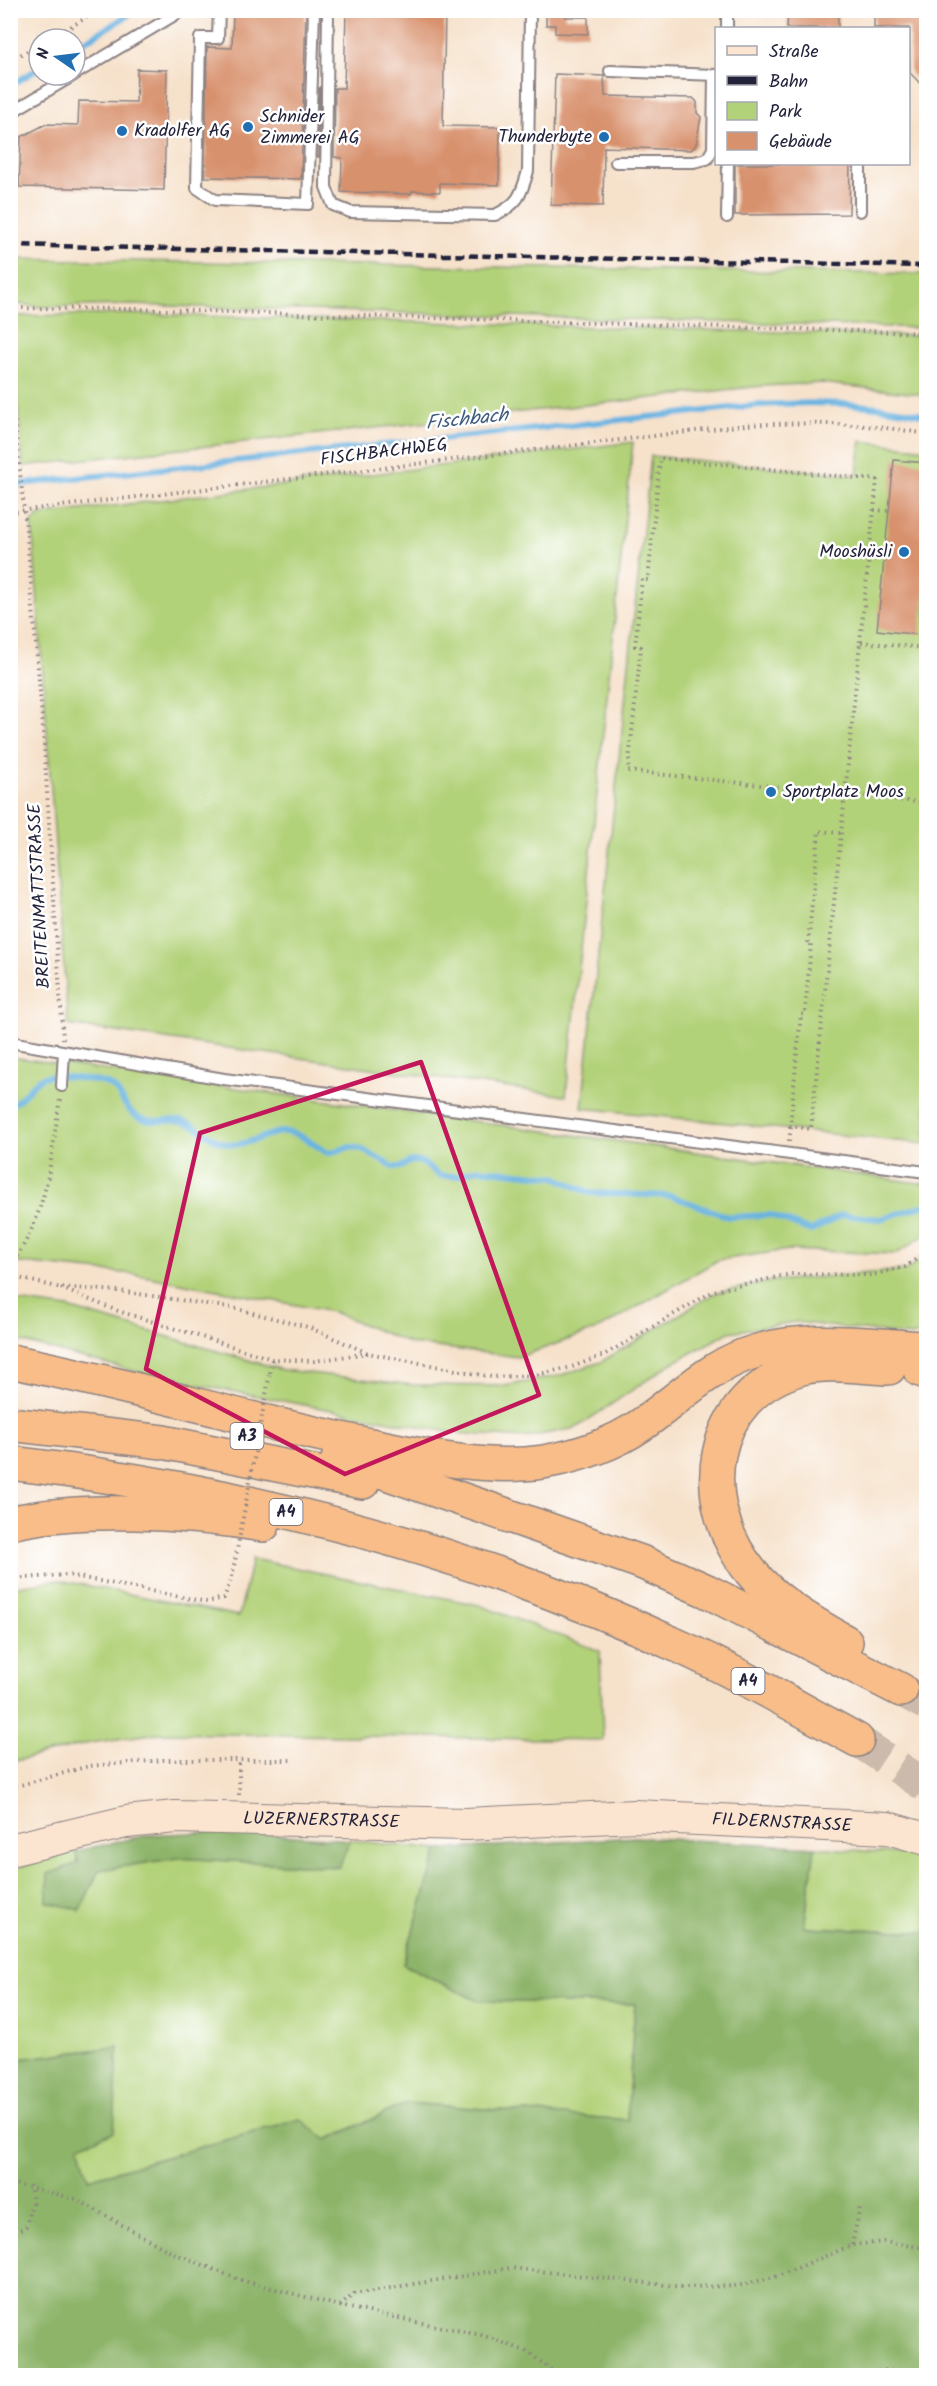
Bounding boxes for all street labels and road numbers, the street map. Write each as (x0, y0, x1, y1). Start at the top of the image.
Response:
street label: FISCHBACHWEG (319, 431, 449, 475)
street label: BREITENMATTSTRASSE (21, 802, 59, 989)
road number: A3 (230, 1423, 264, 1449)
road number: A4 (270, 1499, 302, 1525)
road number: A4 (732, 1668, 764, 1694)
street label: LUZERNERSTRASSE (243, 1804, 400, 1837)
street label: FILDERNSTRASSE (711, 1805, 853, 1841)

